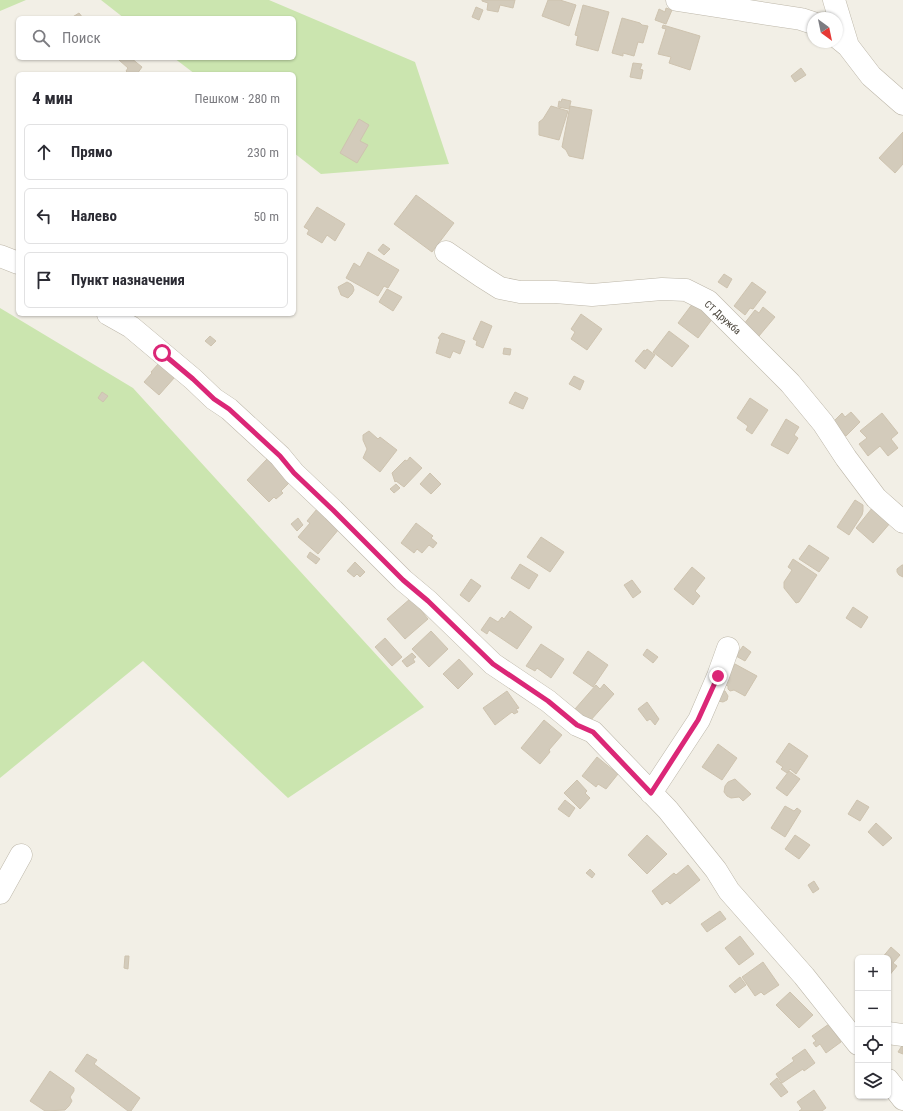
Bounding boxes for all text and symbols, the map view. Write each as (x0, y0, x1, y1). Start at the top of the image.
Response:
north arrow (807, 12, 843, 48)
search box (16, 16, 296, 60)
icon: search (30, 27, 52, 49)
text: Поиск (62, 29, 101, 47)
text: 4 мин (32, 88, 73, 108)
text: Пешком · 280 m (194, 91, 280, 106)
icon: ahead (33, 141, 55, 163)
text: Прямо (71, 143, 112, 161)
text: 230 m (247, 145, 279, 160)
icon: left (33, 205, 55, 227)
text: Налево (71, 207, 117, 225)
text: 50 m (253, 209, 279, 224)
icon: arrive (33, 269, 55, 291)
text: Пункт назначения (71, 271, 185, 289)
street label: СТ Дружба (702, 298, 743, 337)
route start (153, 344, 171, 362)
route end (709, 667, 727, 685)
map controls (855, 955, 891, 1099)
button: + (855, 955, 891, 991)
button: − (855, 991, 891, 1027)
button: locate (855, 1027, 891, 1063)
button: layers (855, 1063, 891, 1099)

